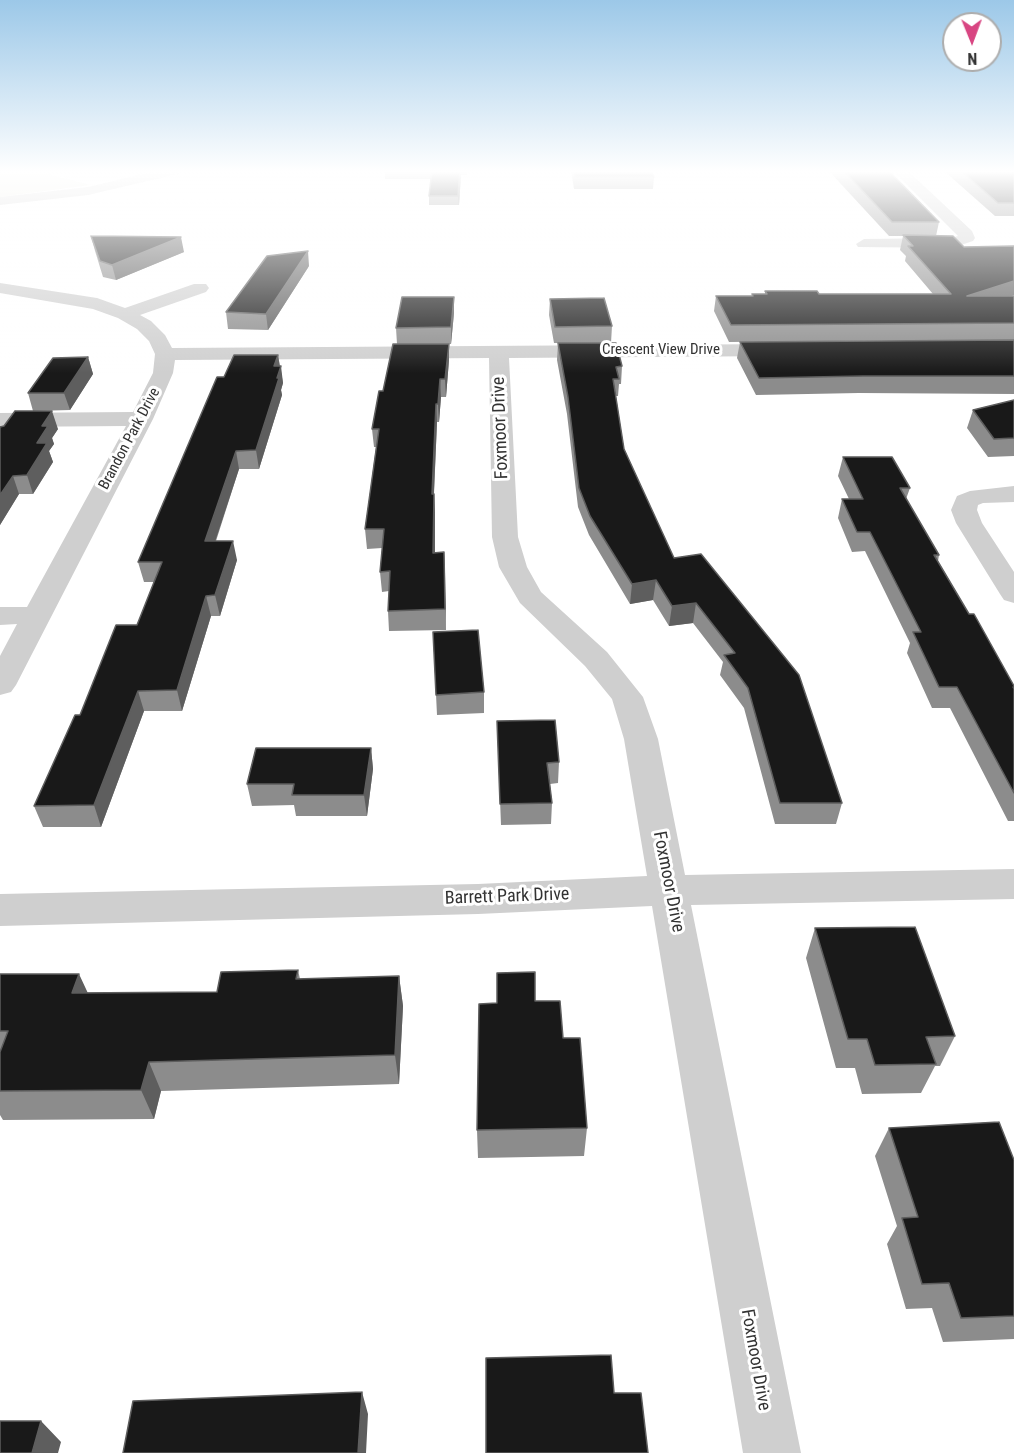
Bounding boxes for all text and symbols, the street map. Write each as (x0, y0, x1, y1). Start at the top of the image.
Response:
north arrow (942, 12, 1002, 72)
text: N (967, 49, 977, 68)
street label: Crescent View Drive (602, 341, 720, 359)
street label: Foxmoor Drive (488, 376, 514, 480)
street label: Brandon Park Drive (96, 385, 164, 493)
street label: Foxmoor Drive (648, 830, 688, 934)
street label: Barrett Park Drive (444, 884, 570, 910)
street label: Foxmoor Drive (735, 1308, 775, 1412)

